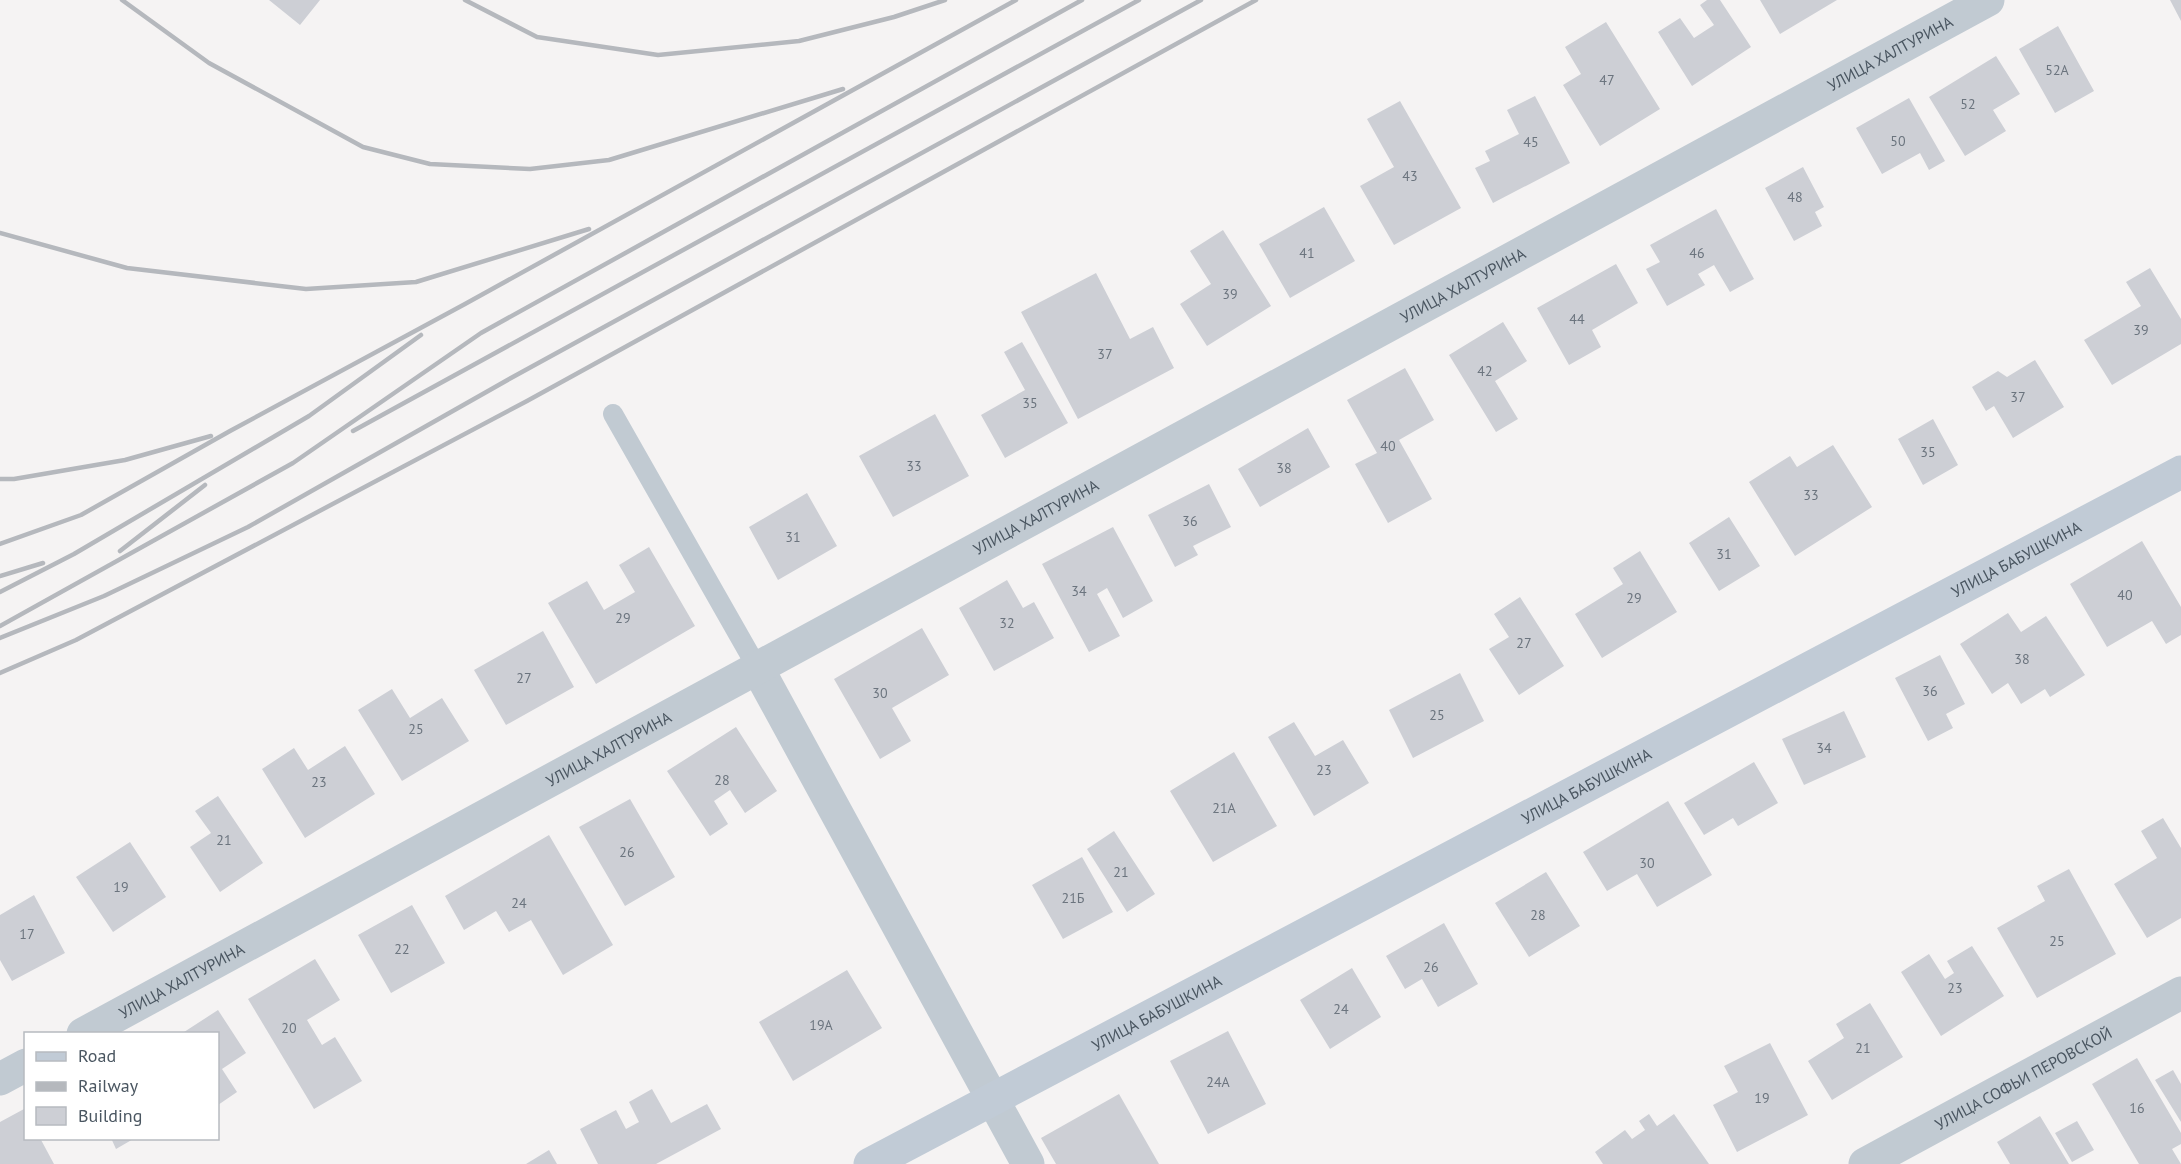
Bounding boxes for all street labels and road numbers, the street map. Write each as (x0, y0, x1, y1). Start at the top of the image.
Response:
street label: УЛИЦА ХАЛТУРИНА (1824, 11, 1957, 95)
street label: УЛИЦА ХАЛТУРИНА (1397, 243, 1529, 327)
street label: УЛИЦА ХАЛТУРИНА (970, 475, 1102, 559)
street label: УЛИЦА БАБУШКИНА (1948, 516, 2085, 601)
street label: УЛИЦА ХАЛТУРИНА (542, 706, 675, 791)
street label: УЛИЦА БАБУШКИНА (1518, 743, 1655, 828)
street label: УЛИЦА ХАЛТУРИНА (115, 938, 248, 1023)
street label: УЛИЦА БАБУШКИНА (1088, 970, 1225, 1055)
street label: УЛИЦА СОФЬИ ПЕРОВСКОЙ (1931, 1022, 2115, 1134)

